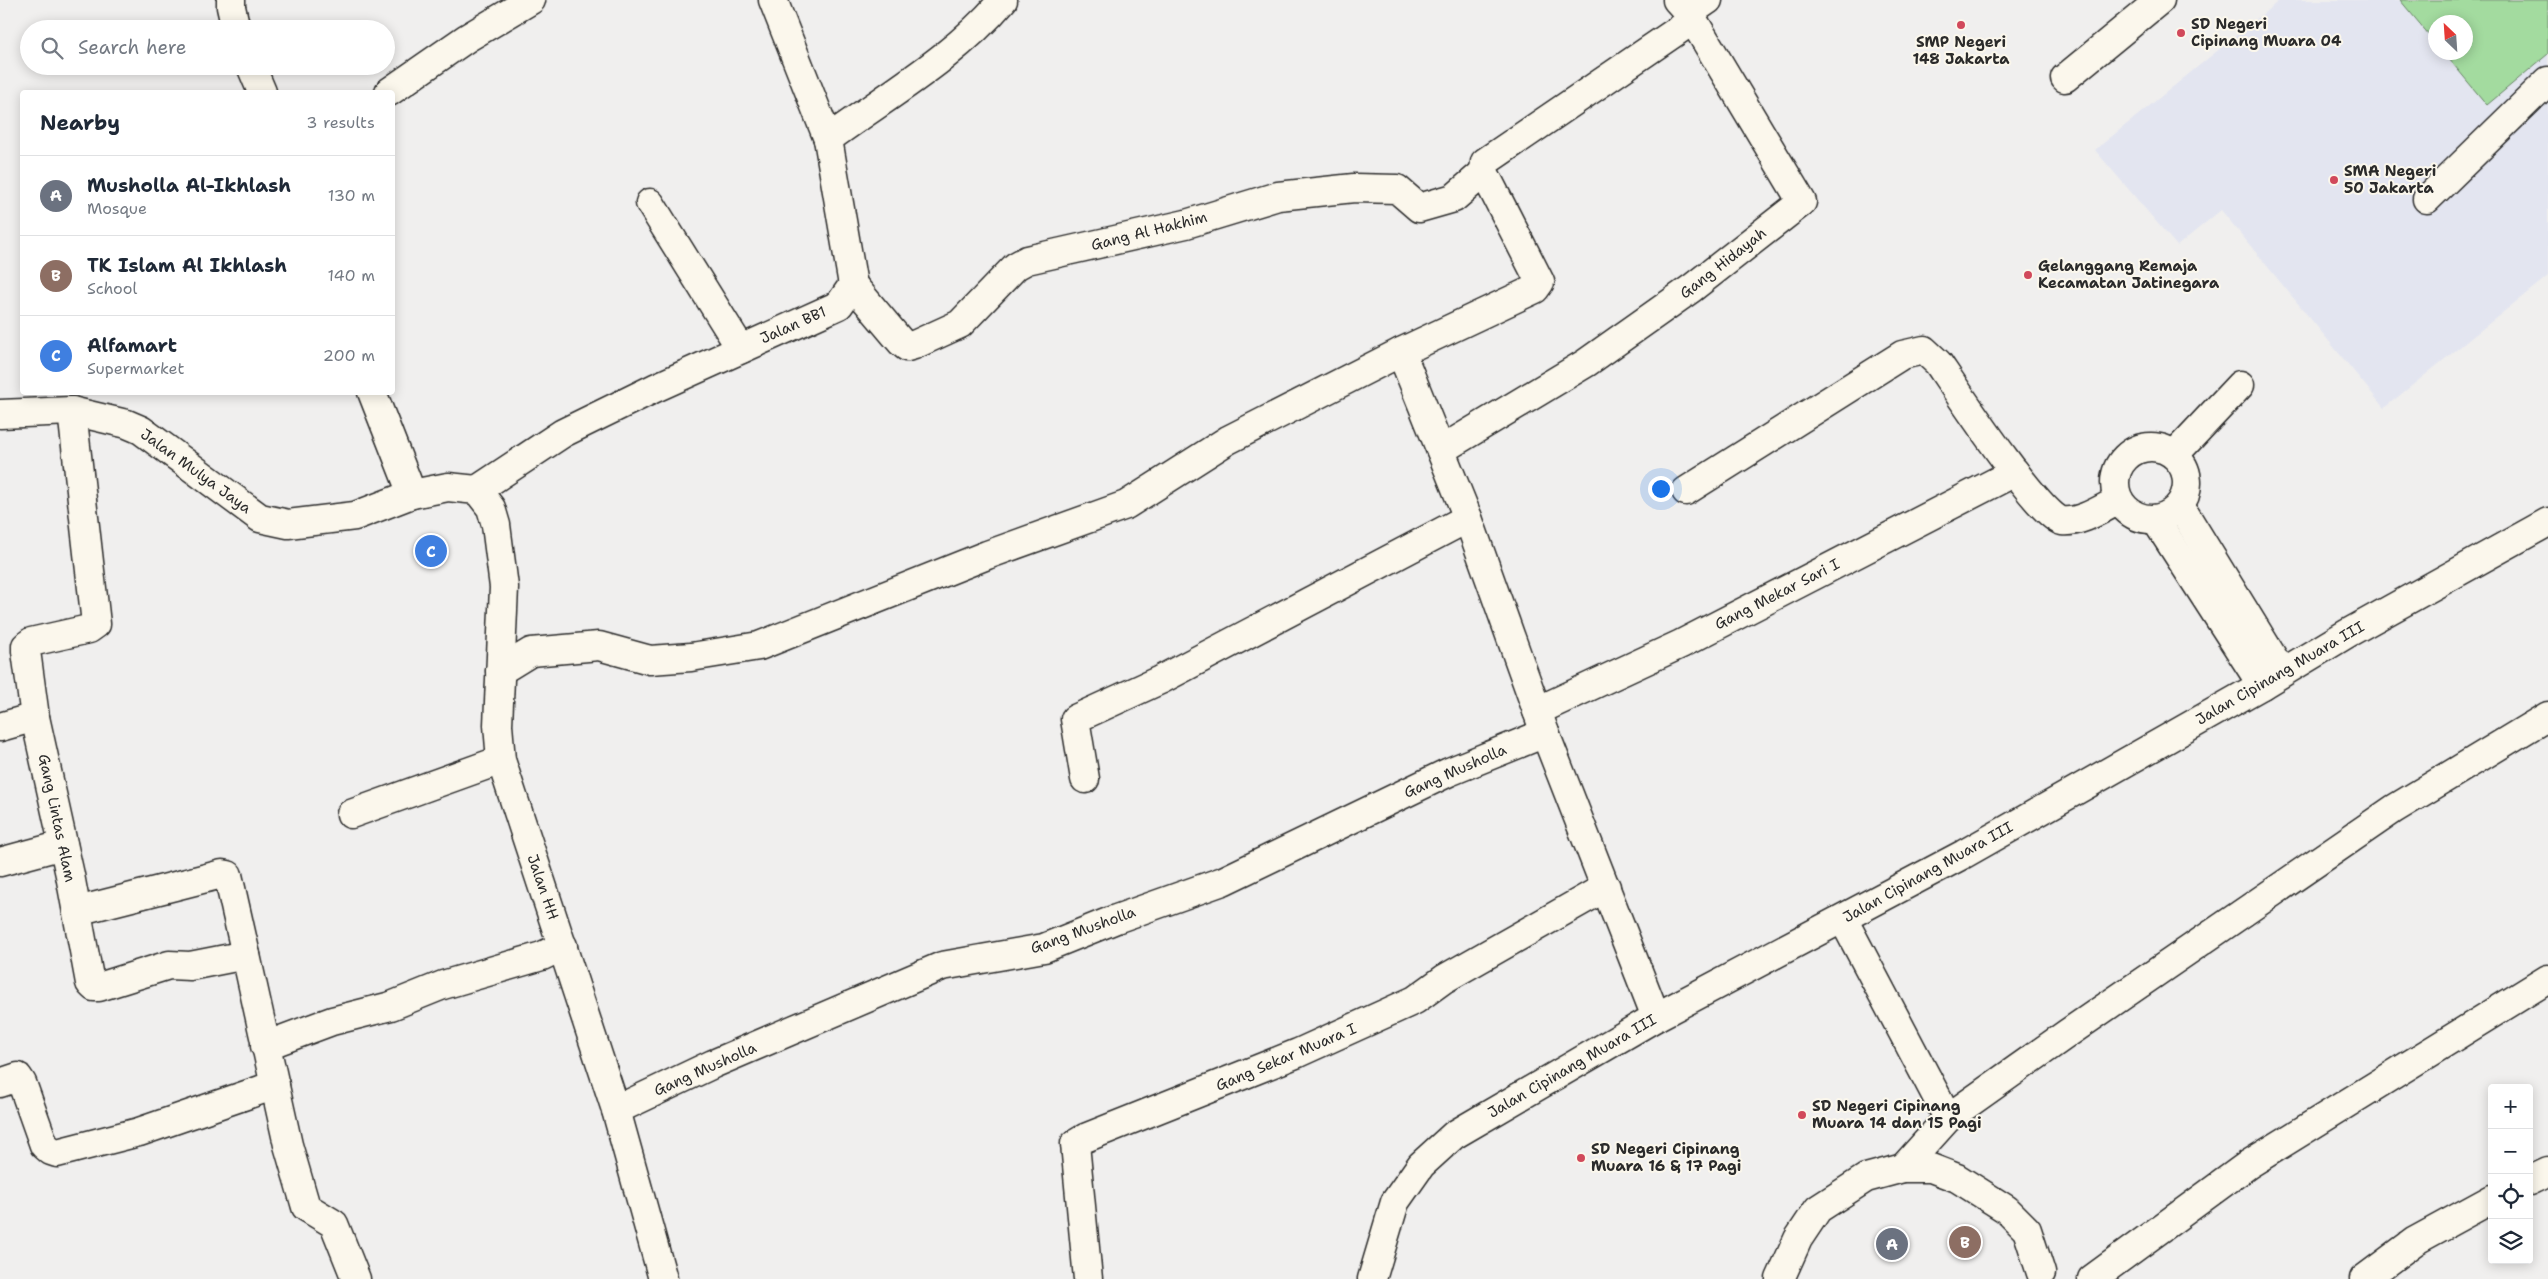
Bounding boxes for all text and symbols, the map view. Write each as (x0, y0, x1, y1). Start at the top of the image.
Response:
place label: SD Negeri Cipinang Muara 04 (2191, 14, 2342, 51)
north arrow (2428, 15, 2473, 60)
marker: SMP Negeri 148 Jakarta (1955, 19, 1967, 31)
search box (20, 20, 395, 75)
marker: SD Negeri Cipinang Muara 04 (2175, 27, 2187, 39)
place label: SMP Negeri 148 Jakarta (1912, 32, 2010, 69)
icon: search (38, 34, 66, 62)
text: Search here (78, 35, 187, 60)
text: Nearby (40, 109, 120, 137)
text: 3 results (306, 112, 375, 133)
place label: SMA Negeri 50 Jakarta (2344, 161, 2436, 198)
text: Musholla Al-Ikhlash (87, 173, 291, 198)
marker: SMA Negeri 50 Jakarta (2328, 174, 2340, 186)
text: A (50, 185, 62, 206)
text: 130 m (328, 185, 375, 206)
text: Mosque (87, 198, 147, 219)
street label: Gang Al Hakhim (1089, 207, 1209, 255)
street label: Gang Hidayah (1676, 223, 1770, 303)
text: TK Islam Al Ikhlash (87, 253, 287, 278)
place label: Gelanggang Remaja Kecamatan Jatinegara (2038, 256, 2220, 293)
text: B (51, 265, 61, 286)
text: 140 m (328, 265, 375, 286)
marker: Gelanggang Remaja Kecamatan Jatinegara (2022, 269, 2034, 281)
text: School (87, 278, 137, 299)
street label: Jalan BB1 (757, 302, 829, 348)
text: Alfamart (87, 333, 177, 358)
text: C (51, 345, 61, 366)
text: 200 m (323, 345, 375, 366)
text: Supermarket (87, 358, 184, 379)
street label: Jalan Mulya Jaya (137, 424, 256, 518)
your location (1648, 476, 1674, 502)
pin: C (415, 532, 447, 570)
street label: Gang Mekar Sari I (1711, 554, 1843, 634)
street label: Jalan Cipinang Muara III (2192, 617, 2368, 729)
street label: Gang Musholla (1401, 739, 1510, 803)
street label: Gang Lintas Alam (34, 752, 80, 884)
street label: Jalan Cipinang Muara III (1839, 817, 2017, 927)
street label: Jalan HH (522, 852, 564, 923)
street label: Gang Musholla (1028, 902, 1139, 958)
street label: Jalan Cipinang Muara III (1484, 1010, 1660, 1122)
street label: Gang Sekar Muara I (1213, 1018, 1359, 1096)
street label: Gang Musholla (651, 1037, 760, 1101)
map controls (2488, 1084, 2533, 1264)
button: + (2488, 1084, 2533, 1129)
place label: SD Negeri Cipinang Muara 14 dan 15 Pagi (1812, 1096, 1982, 1133)
marker: SD Negeri Cipinang Muara 14 dan 15 Pagi (1796, 1109, 1808, 1121)
button: − (2488, 1129, 2533, 1174)
place label: SD Negeri Cipinang Muara 16 & 17 Pagi (1591, 1139, 1741, 1176)
marker: SD Negeri Cipinang Muara 16 & 17 Pagi (1575, 1152, 1587, 1164)
button: locate (2488, 1174, 2533, 1219)
button: layers (2488, 1219, 2533, 1264)
pin: B (1949, 1223, 1981, 1261)
pin: A (1876, 1225, 1908, 1263)

